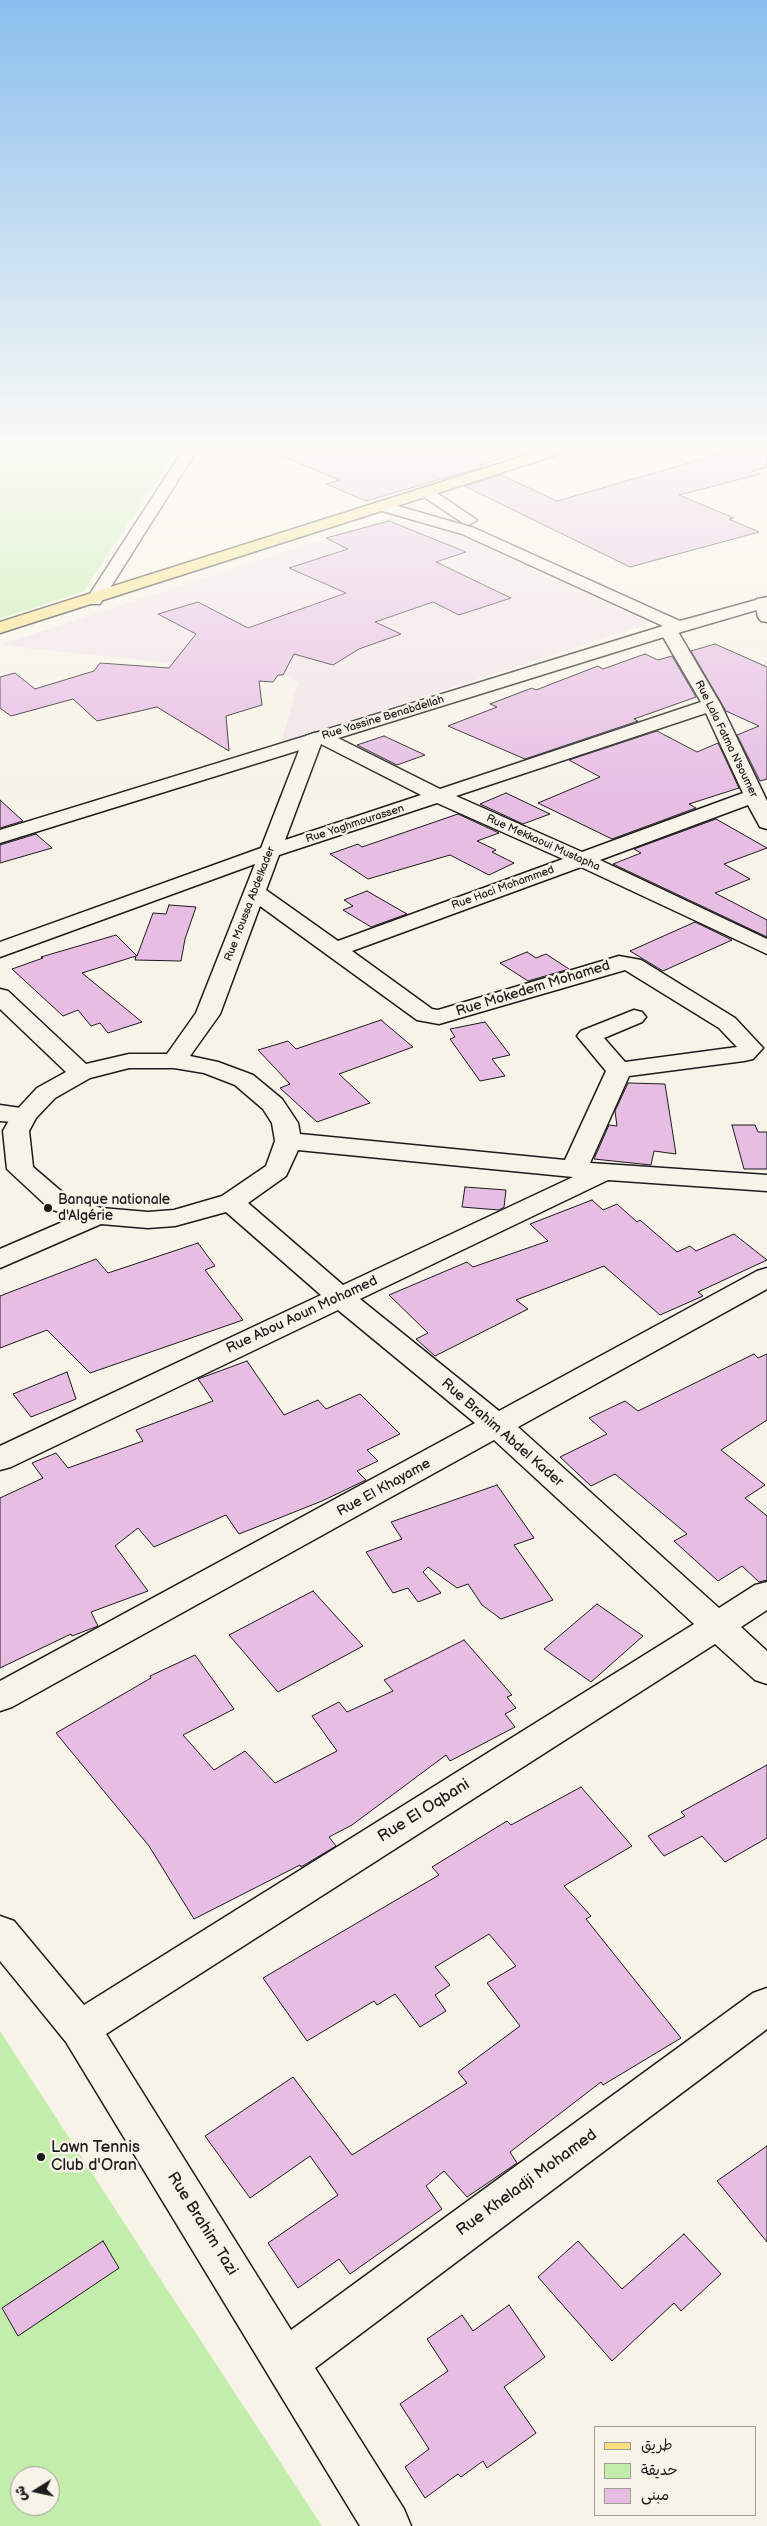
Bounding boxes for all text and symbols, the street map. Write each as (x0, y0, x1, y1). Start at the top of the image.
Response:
street label: Rue Lala Fatma N'soumer (692, 678, 760, 800)
street label: Rue Yassine Benabdellah (320, 693, 446, 743)
street label: Rue Yaghmourassen (304, 802, 406, 846)
street label: Rue Mekkaoui Mustapha (484, 812, 602, 874)
street label: Rue Moussa Abdelkader (222, 845, 278, 963)
street label: Rue Haci Mohammed (450, 863, 556, 913)
street label: Rue Mokedem Mohamed (454, 958, 612, 1020)
place label: Banque nationale d'Algérie (58, 1192, 170, 1224)
marker: Banque nationale d'Algérie (42, 1202, 54, 1214)
street label: Rue Abou Aoun Mohamed (224, 1273, 380, 1357)
street label: Rue Brahim Abdel Kader (437, 1375, 567, 1491)
street label: Rue El Khayame (334, 1455, 434, 1521)
street label: Rue El Oqbani (375, 1775, 473, 1847)
street label: Rue Kheladji Mohamed (453, 2126, 601, 2240)
place label: Lawn Tennis Club d'Oran (51, 2138, 140, 2176)
marker: Lawn Tennis Club d'Oran (35, 2151, 47, 2163)
street label: Rue Brahim Tazi (163, 2169, 241, 2279)
legend (594, 2426, 757, 2516)
text: طريق (641, 2436, 673, 2455)
text: حديقة (641, 2461, 678, 2480)
north arrow (10, 2466, 60, 2516)
text: ش (11, 2484, 30, 2503)
text: مبنى (641, 2486, 669, 2505)

